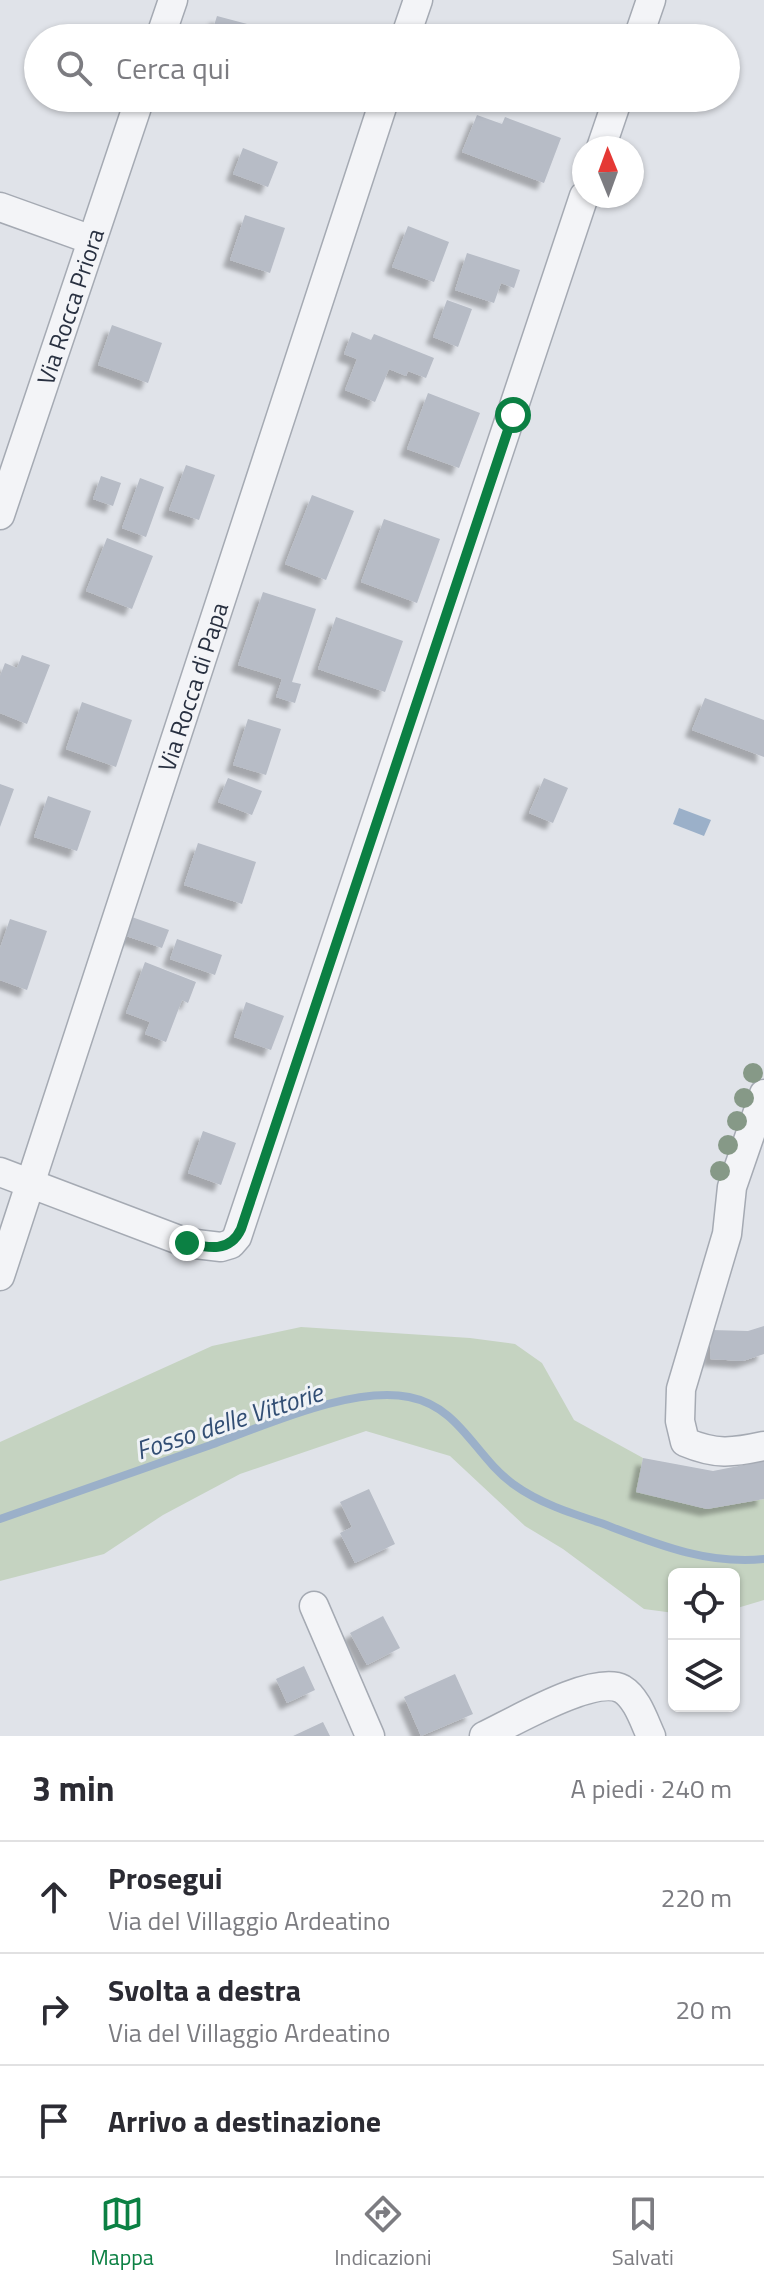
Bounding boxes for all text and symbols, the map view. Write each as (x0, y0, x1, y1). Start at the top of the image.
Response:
search box (24, 24, 740, 112)
text: Cerca qui (116, 45, 230, 91)
icon: search (52, 46, 96, 90)
north arrow (572, 136, 644, 208)
street label: Via Rocca Priora (27, 224, 113, 389)
route start (495, 397, 531, 433)
street label: Via Rocca di Papa (148, 597, 237, 776)
route end (169, 1225, 205, 1261)
water label: Fosso delle Vittorie (131, 1372, 329, 1470)
map controls (668, 1568, 740, 1712)
button: locate (668, 1568, 740, 1640)
button: layers (668, 1640, 740, 1712)
text: 3 min (32, 1762, 115, 1814)
text: A piedi · 240 m (571, 1769, 732, 1808)
text: Prosegui (108, 1855, 223, 1901)
icon: ahead (32, 1875, 76, 1919)
text: 220 m (661, 1878, 732, 1917)
text: Via del Villaggio Ardeatino (108, 1901, 391, 1940)
text: Svolta a destra (108, 1967, 301, 2013)
icon: right (32, 1987, 76, 2031)
text: 20 m (675, 1990, 732, 2029)
text: Via del Villaggio Ardeatino (108, 2013, 391, 2052)
text: Arrivo a destinazione (108, 2098, 381, 2144)
icon: arrive (32, 2099, 76, 2143)
tab: Mappa (90, 2192, 154, 2274)
tab: Indicazioni (334, 2192, 432, 2274)
tab: Salvati (612, 2192, 674, 2274)

